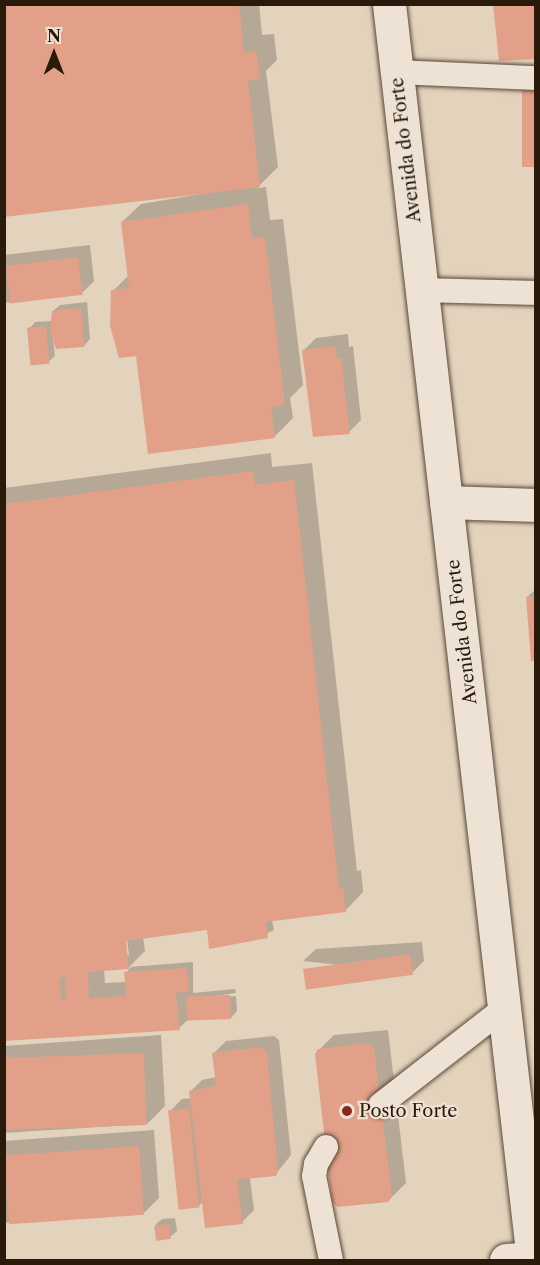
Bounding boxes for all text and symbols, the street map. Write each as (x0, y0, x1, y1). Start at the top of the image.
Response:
north arrow (24, 24, 84, 84)
text: N (47, 26, 61, 46)
street label: Avenida do Forte (386, 76, 426, 224)
street label: Avenida do Forte (442, 558, 482, 706)
place label: Posto Forte (359, 1100, 457, 1122)
marker: Posto Forte (340, 1104, 354, 1118)

